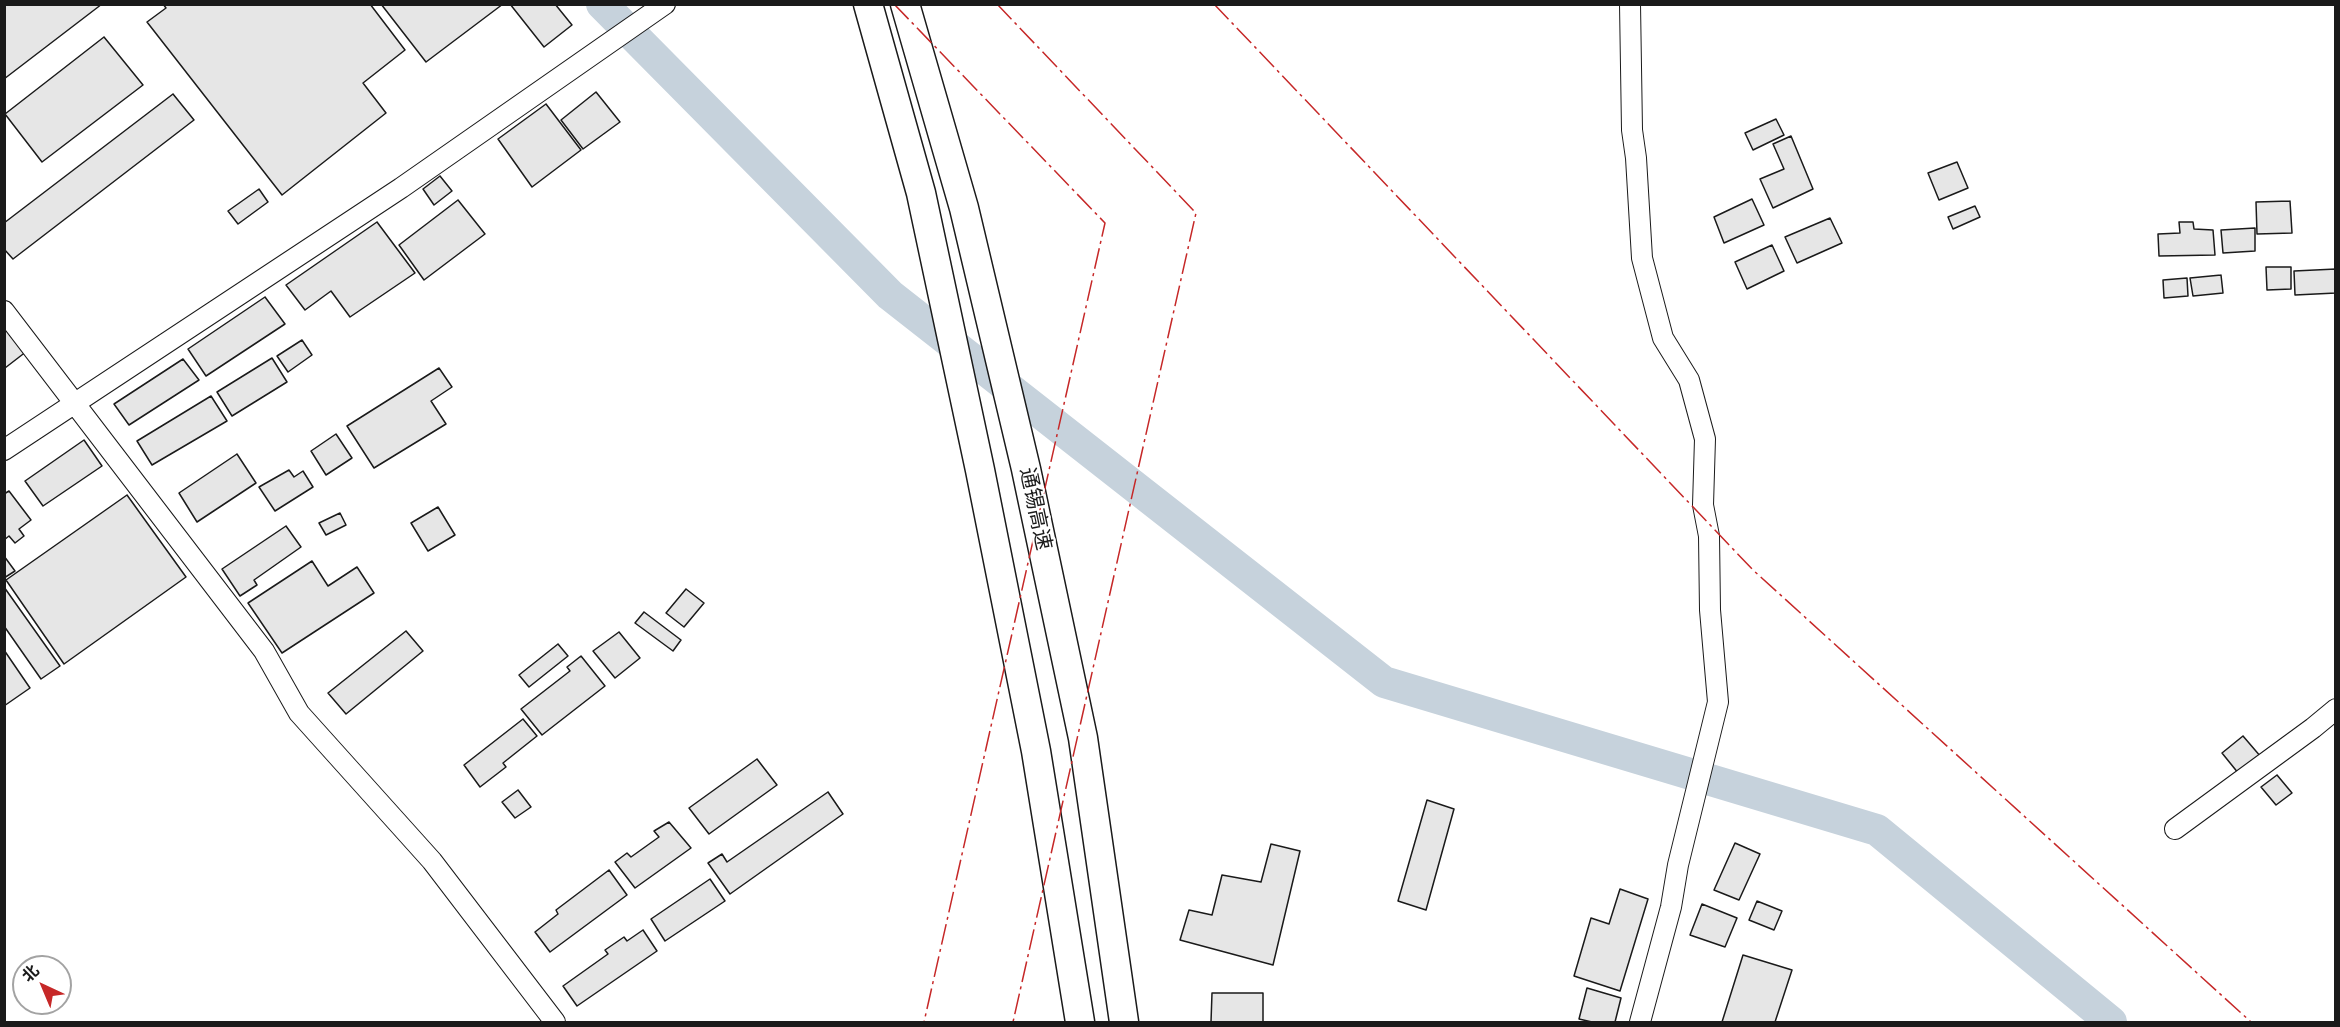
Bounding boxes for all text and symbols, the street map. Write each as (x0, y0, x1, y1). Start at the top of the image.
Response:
street label: 通锡高速 (1014, 465, 1056, 553)
north arrow (12, 955, 72, 1015)
text: 北 (18, 961, 43, 986)

